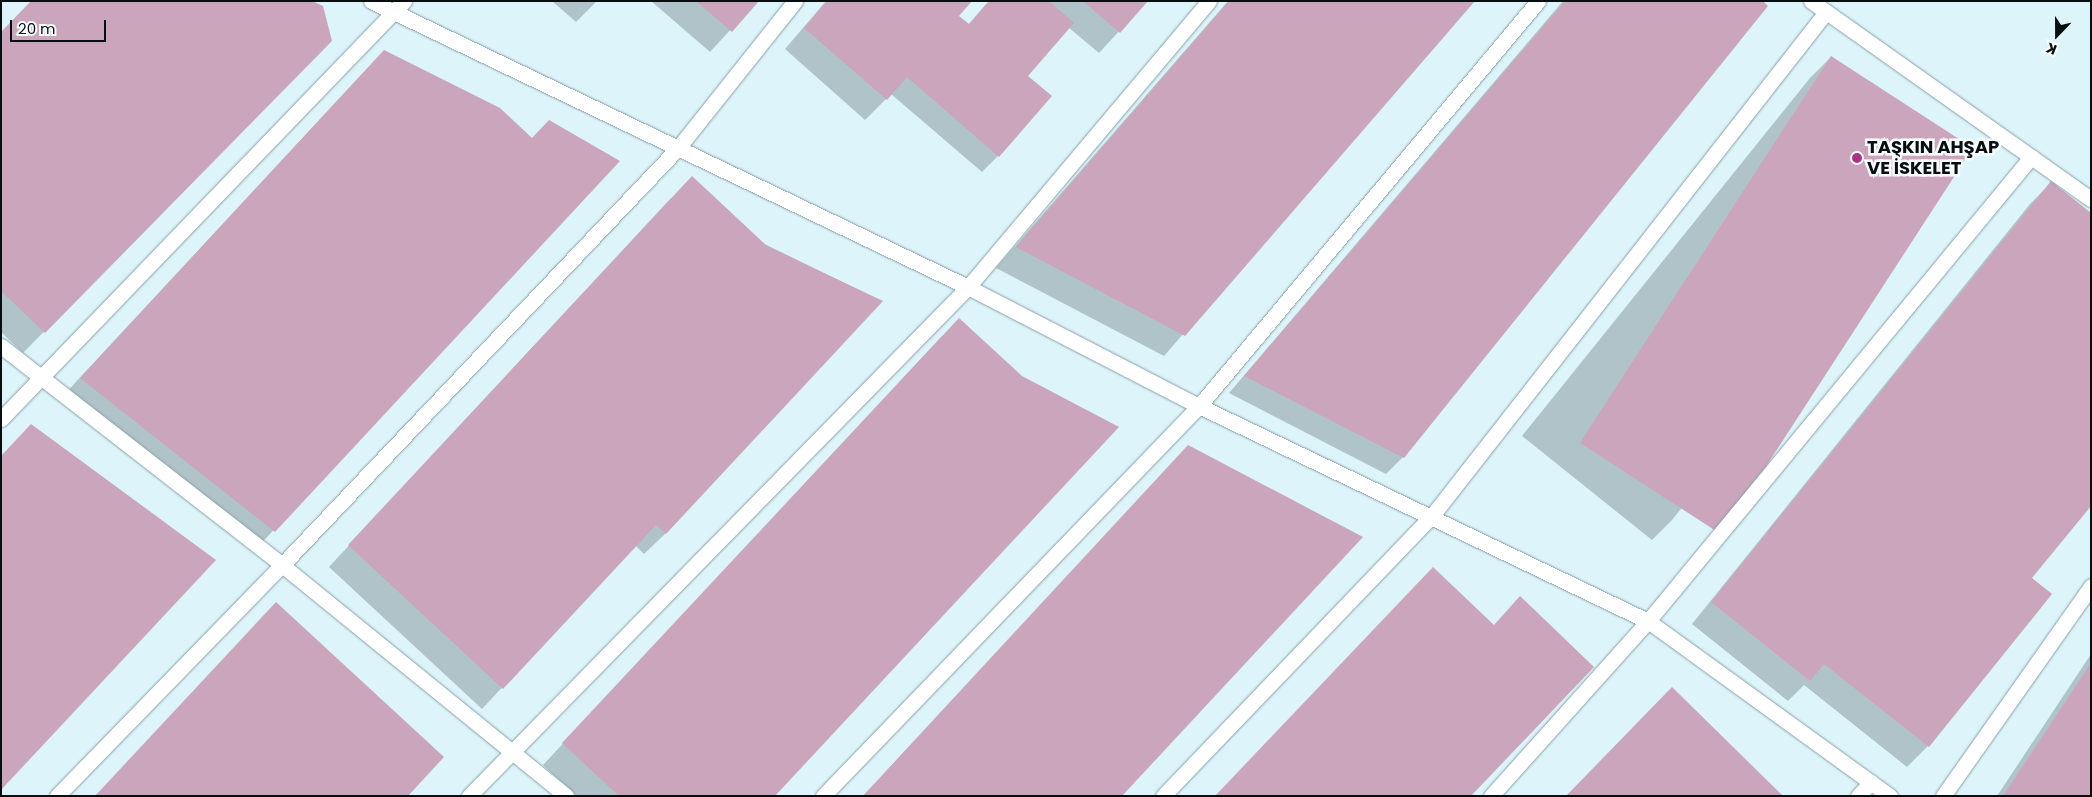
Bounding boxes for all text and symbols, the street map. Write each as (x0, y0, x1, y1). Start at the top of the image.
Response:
scale bar (12, 10, 109, 42)
north arrow (2032, 10, 2082, 60)
text: 20 m (18, 18, 56, 39)
text: K (2043, 38, 2060, 60)
place label: TAŞKIN AHŞAP VE İSKELET (1867, 137, 1999, 180)
marker: TAŞKIN AHŞAP VE İSKELET (1851, 152, 1863, 164)

